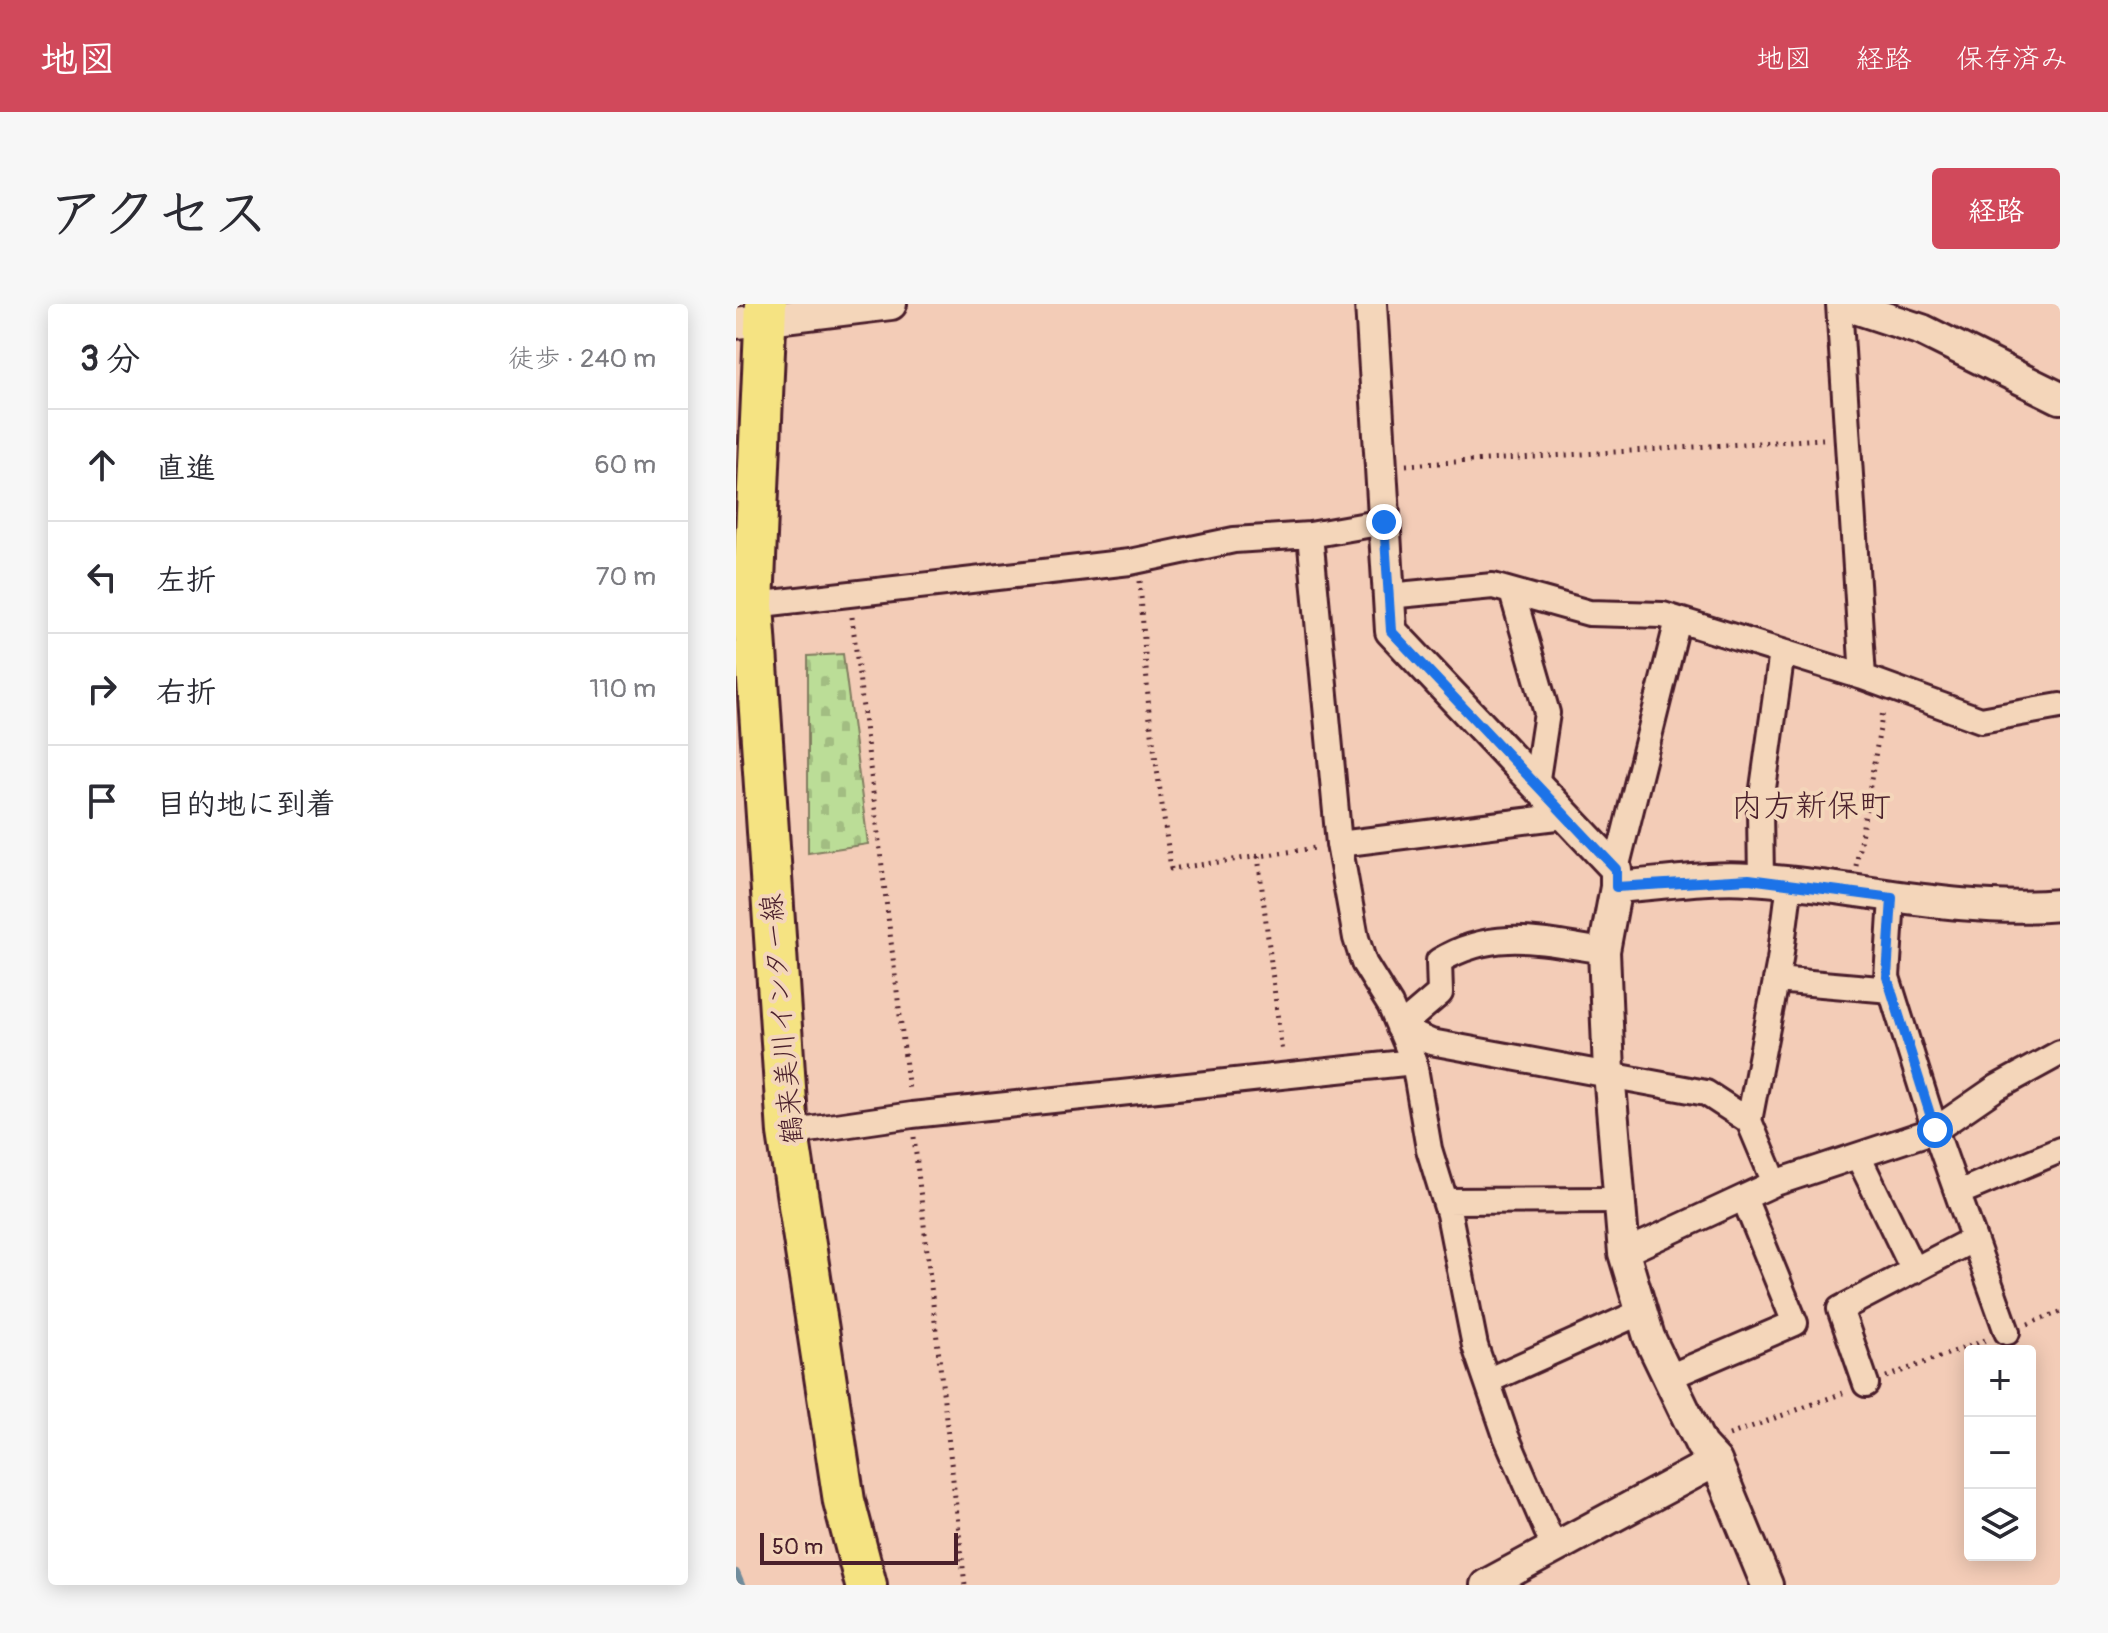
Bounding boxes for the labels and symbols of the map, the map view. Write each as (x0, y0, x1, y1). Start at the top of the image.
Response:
route end (1366, 504, 1402, 540)
district label: 内方新保町 (1731, 786, 1891, 826)
street label: 鶴来美川インター線 (754, 892, 811, 1145)
route start (1917, 1112, 1953, 1148)
scale bar (760, 1529, 958, 1565)

